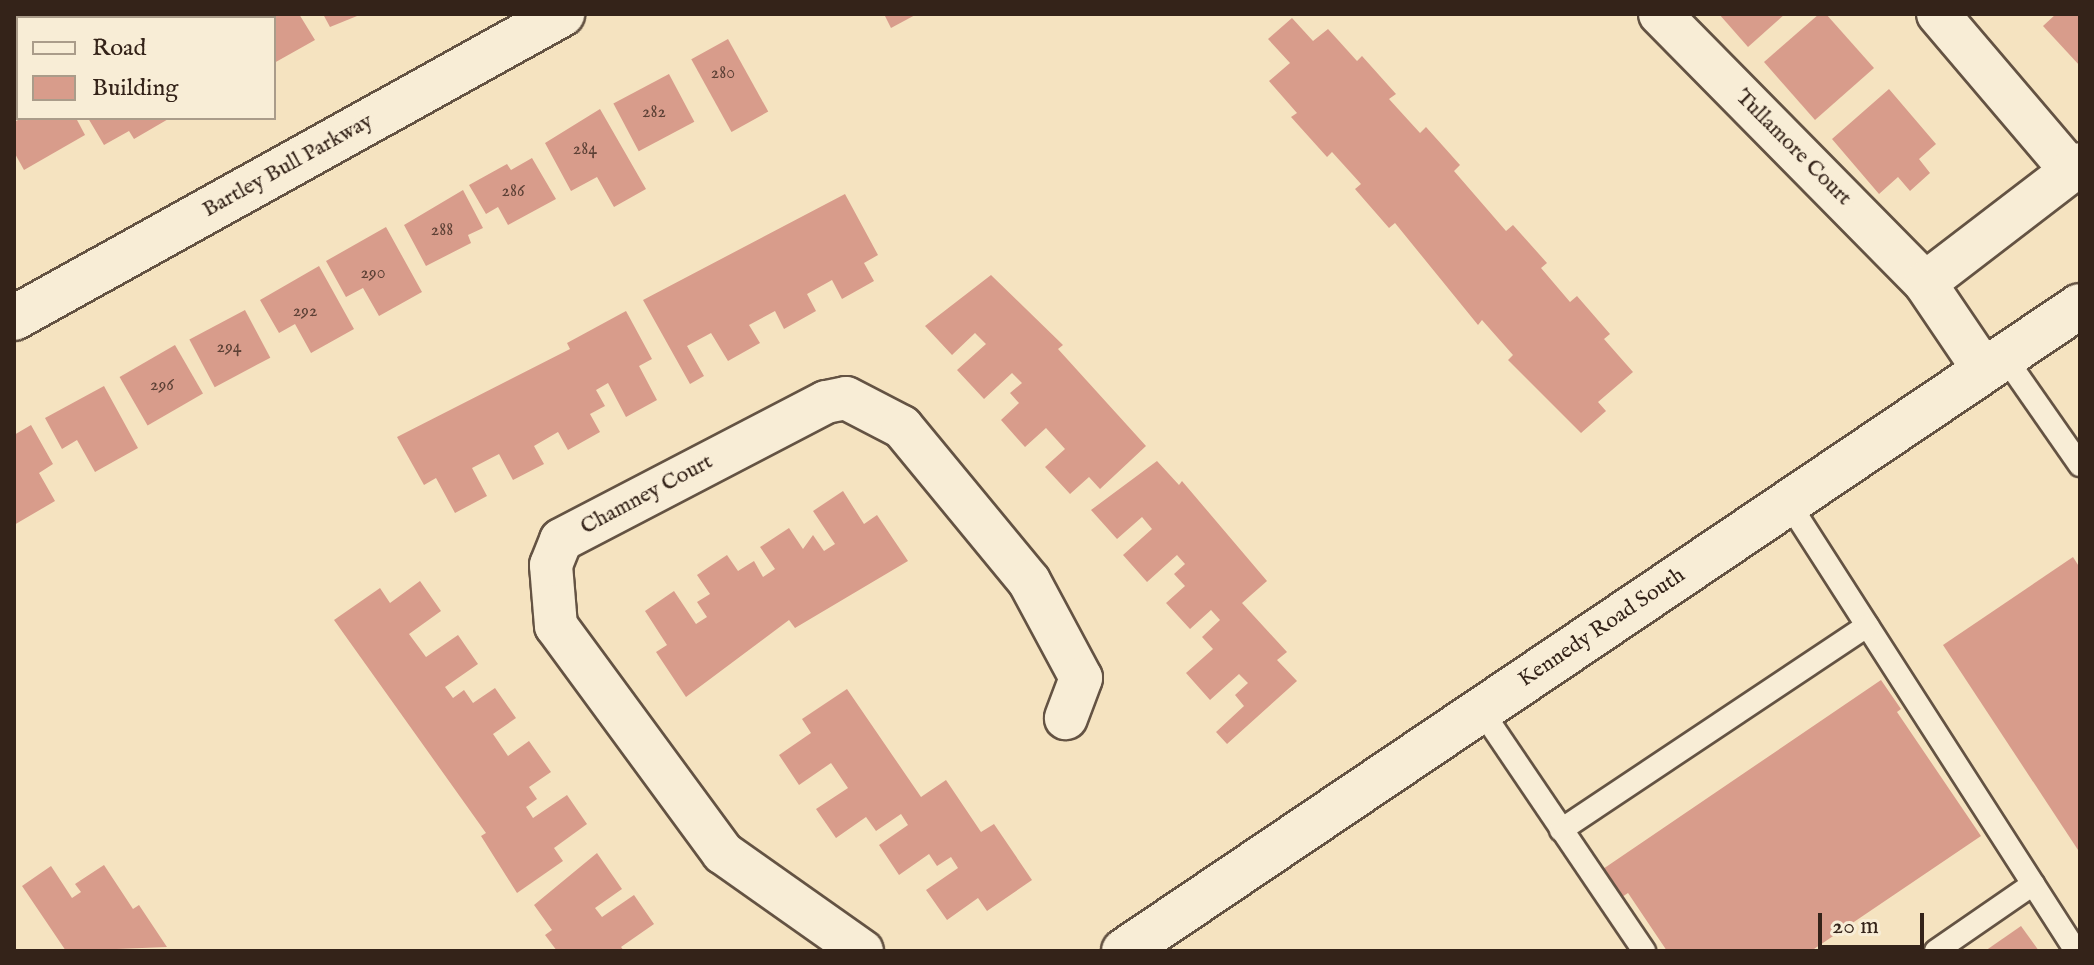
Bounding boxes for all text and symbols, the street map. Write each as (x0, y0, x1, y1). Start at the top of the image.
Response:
legend (16, 16, 276, 120)
text: Road (92, 33, 146, 64)
house number: 280 (711, 63, 735, 85)
text: Building (92, 73, 178, 104)
street label: Tullamore Court (1729, 84, 1857, 212)
house number: 282 (642, 102, 666, 124)
street label: Bartley Bull Parkway (198, 108, 378, 224)
house number: 284 (573, 139, 597, 161)
house number: 286 (501, 181, 525, 203)
house number: 288 (431, 220, 453, 242)
house number: 290 (360, 263, 386, 285)
house number: 292 (293, 301, 317, 323)
house number: 294 (216, 337, 242, 359)
house number: 296 (150, 375, 174, 397)
street label: Chamney Court (576, 449, 718, 541)
street label: Kennedy Road South (1514, 563, 1690, 693)
scale bar (1822, 897, 1928, 947)
text: 20 m (1832, 911, 1879, 942)

